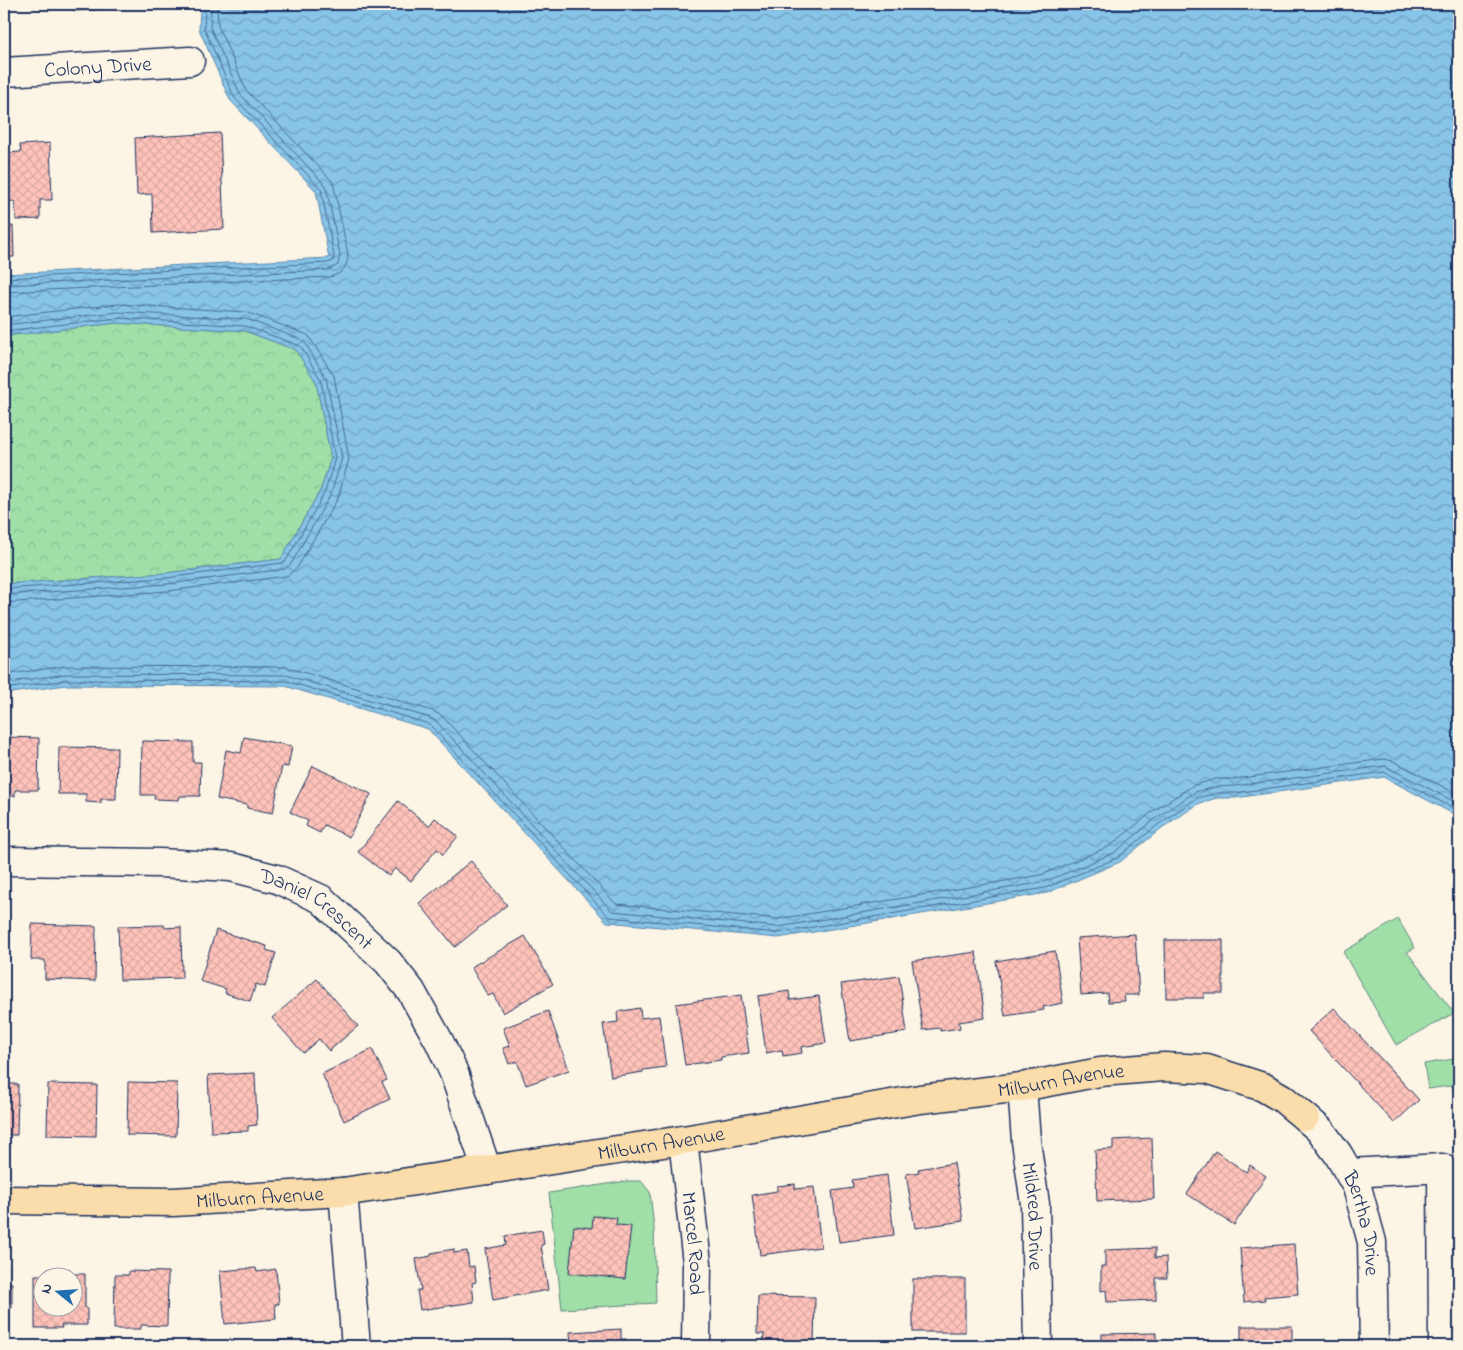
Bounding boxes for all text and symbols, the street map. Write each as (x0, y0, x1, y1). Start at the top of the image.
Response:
street label: Colony Drive (43, 50, 153, 87)
street label: Daniel Crescent (255, 862, 379, 958)
street label: Milburn Avenue (996, 1057, 1126, 1107)
street label: Milburn Avenue (596, 1120, 728, 1170)
street label: Mildred Drive (1012, 1160, 1049, 1272)
street label: Bertha Drive (1333, 1165, 1386, 1277)
street label: Milburn Avenue (195, 1180, 325, 1218)
street label: Marcel Road (672, 1190, 710, 1295)
north arrow (32, 1268, 82, 1318)
text: N (36, 1281, 58, 1296)

